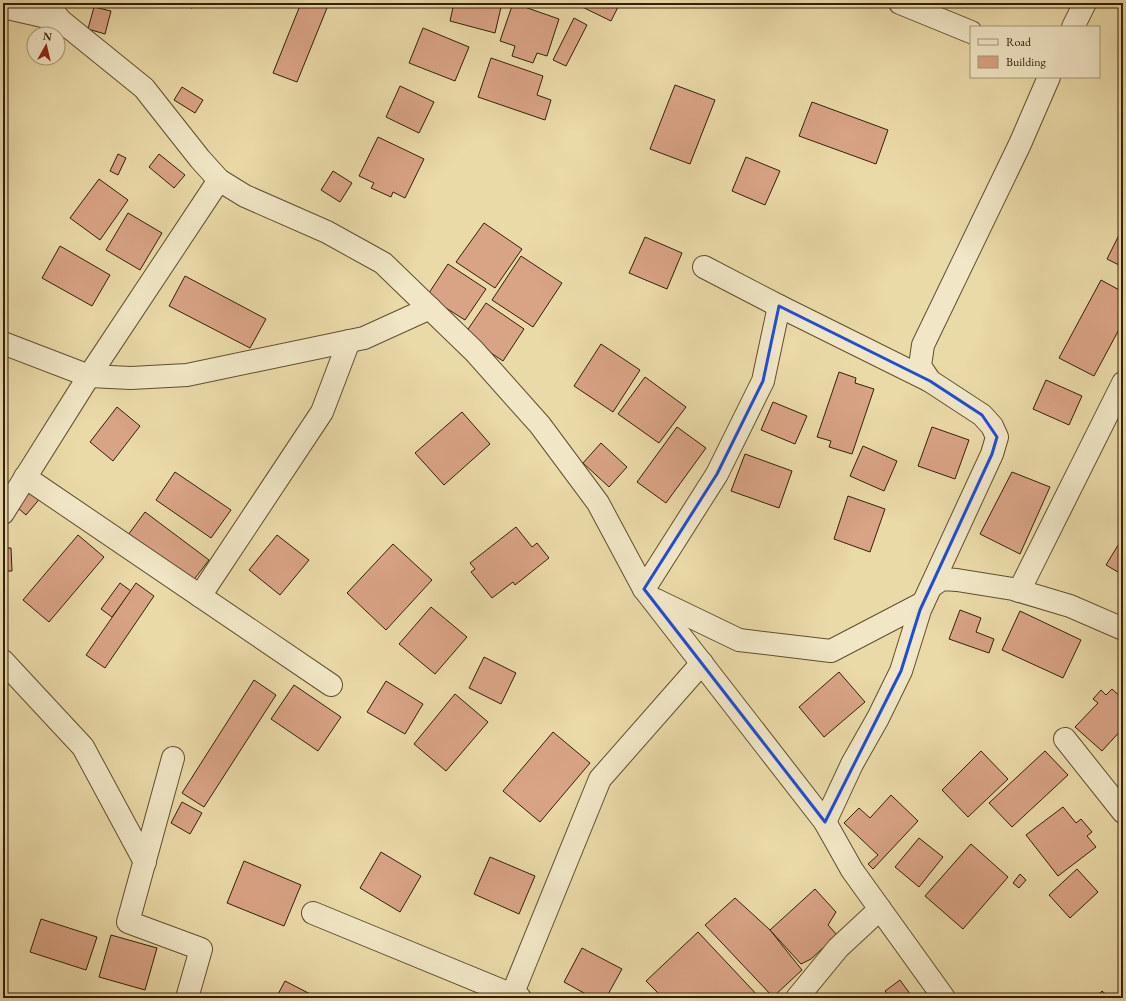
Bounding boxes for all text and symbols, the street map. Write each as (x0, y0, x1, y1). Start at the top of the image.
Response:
north arrow (26, 26, 66, 66)
legend (970, 26, 1100, 78)
text: N (42, 29, 53, 44)
text: Road (1006, 34, 1032, 50)
text: Building (1006, 54, 1047, 70)

